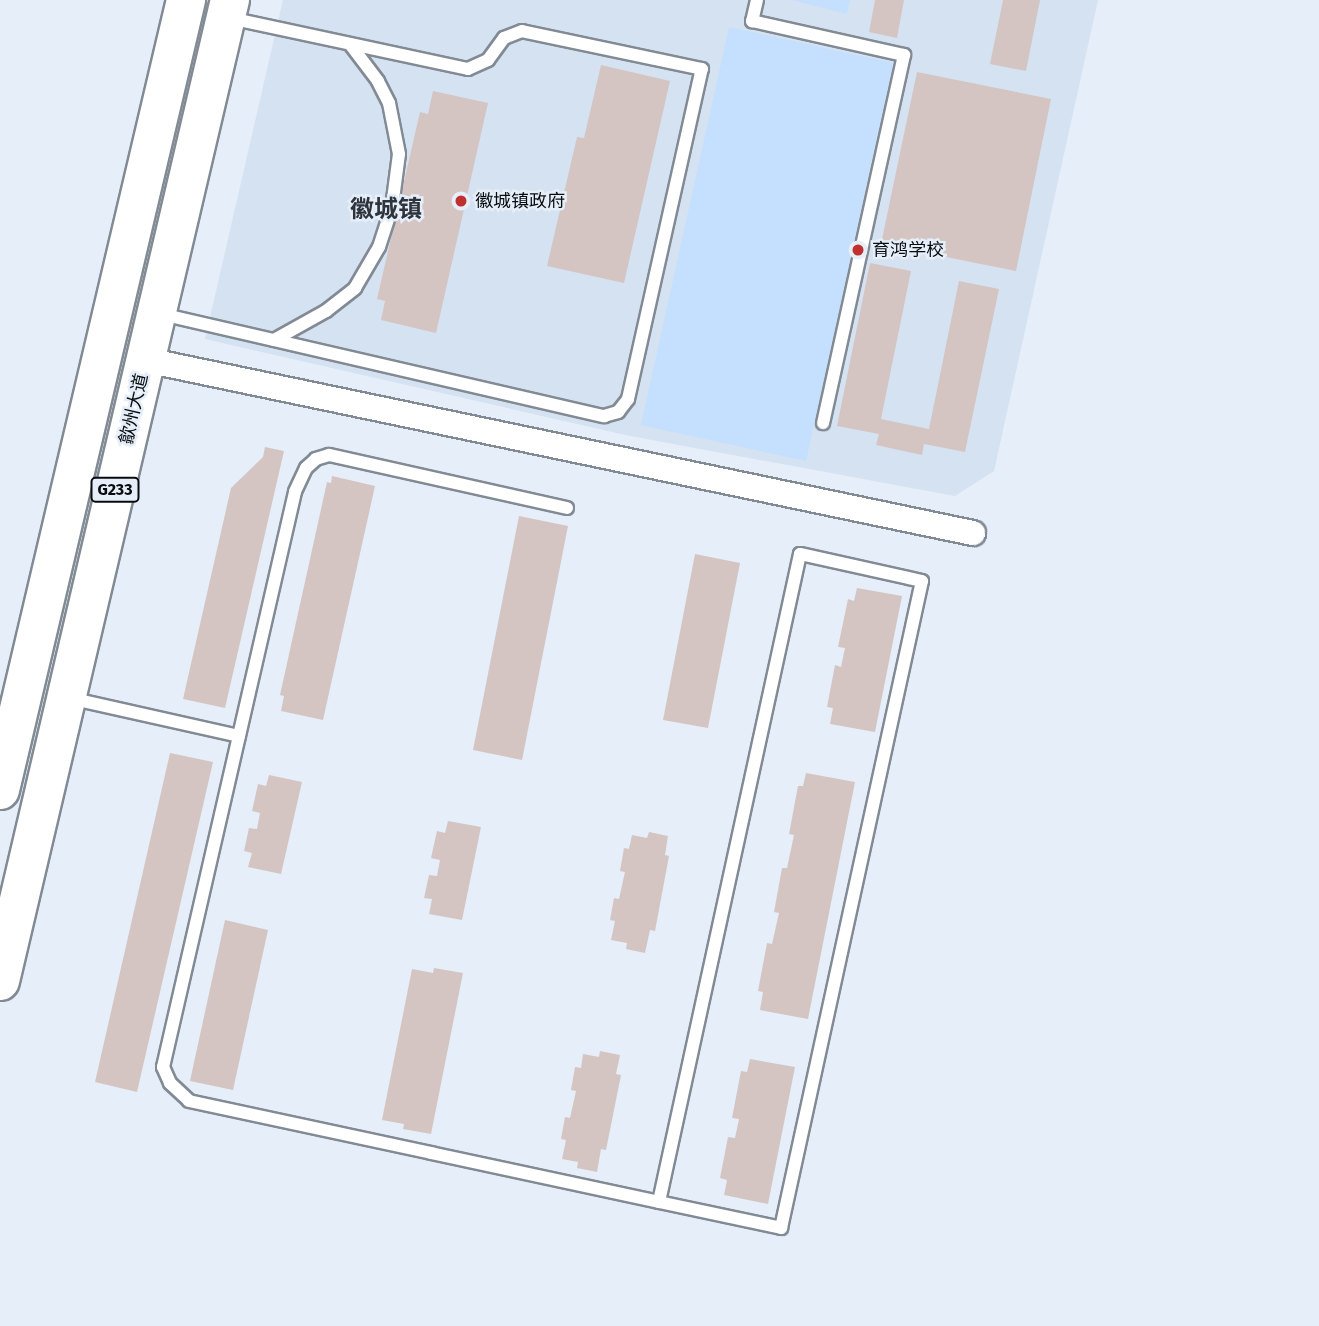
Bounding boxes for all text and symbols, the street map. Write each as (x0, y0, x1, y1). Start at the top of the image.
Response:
place label: 徽城镇政府 (475, 190, 565, 212)
marker: 徽城镇政府 (453, 193, 469, 209)
district label: 徽城镇 (350, 196, 422, 224)
place label: 育鸿学校 (872, 239, 944, 261)
marker: 育鸿学校 (850, 242, 866, 258)
street label: 歙州大道 (115, 371, 153, 447)
road number: G233 (90, 477, 140, 503)

